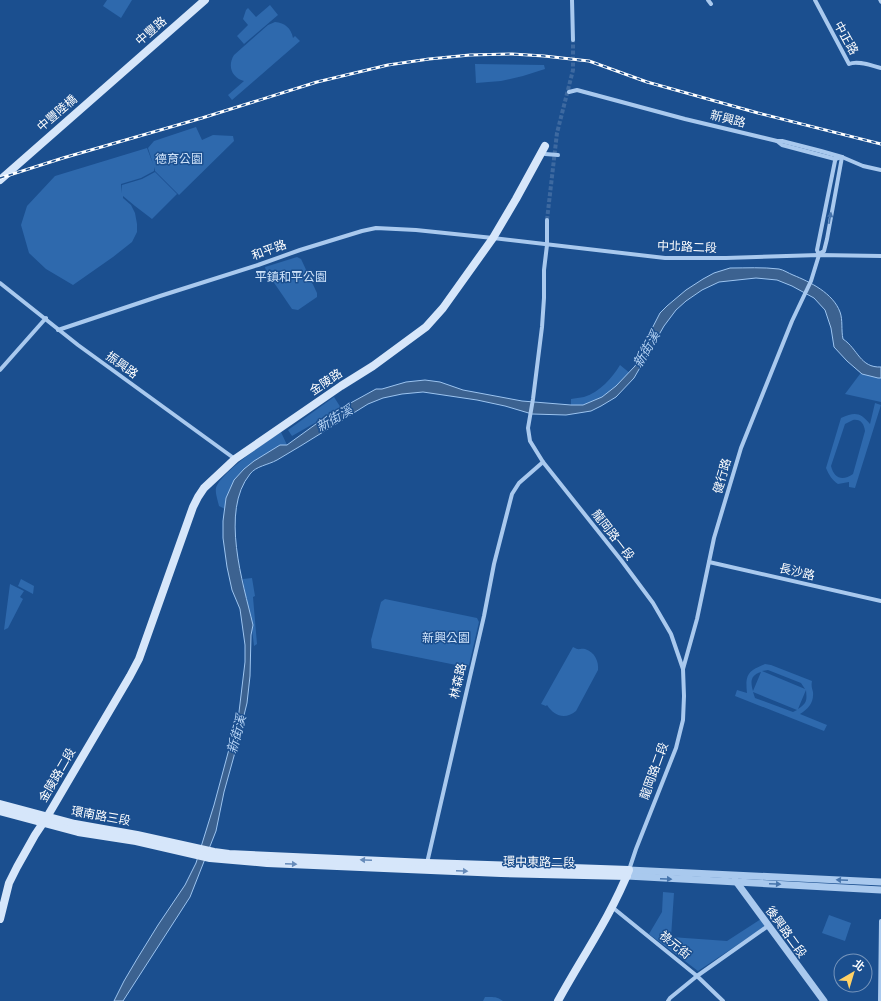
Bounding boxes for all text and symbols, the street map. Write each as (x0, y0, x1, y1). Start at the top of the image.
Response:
street label: 中豐路 (133, 14, 169, 48)
street label: 中正路 (831, 19, 861, 57)
street label: 中豐陸橋 (34, 92, 80, 134)
street label: 新興路 (709, 108, 747, 130)
park label: 德育公園 (155, 152, 203, 166)
one-way arrow (827, 212, 833, 225)
street label: 和平路 (250, 237, 288, 263)
street label: 中北路二段 (657, 239, 717, 255)
park label: 平鎮和平公園 (255, 270, 327, 284)
water label: 新街溪 (630, 327, 665, 370)
street label: 振興路 (103, 349, 141, 381)
street label: 金陵路 (307, 366, 345, 398)
water label: 新街溪 (314, 401, 357, 436)
street label: 健行路 (710, 457, 734, 495)
street label: 龍岡路一段 (589, 507, 637, 563)
street label: 長沙路 (778, 561, 816, 583)
park label: 新興公園 (422, 631, 470, 645)
street label: 林森路 (447, 662, 469, 700)
water label: 新街溪 (224, 711, 250, 755)
street label: 龍岡路二段 (637, 740, 671, 802)
street label: 金陵路二段 (36, 746, 78, 804)
street label: 環南路三段 (70, 804, 132, 828)
street label: 環中東路二段 (503, 854, 575, 870)
one-way arrow (360, 856, 372, 863)
one-way arrow (285, 860, 297, 867)
one-way arrow (456, 868, 468, 875)
one-way arrow (660, 875, 672, 882)
one-way arrow (836, 877, 848, 884)
one-way arrow (769, 881, 782, 887)
street label: 後興路二段 (763, 904, 809, 960)
street label: 祿元街 (657, 928, 693, 962)
north arrow (833, 953, 873, 993)
text: 北 (851, 957, 867, 974)

